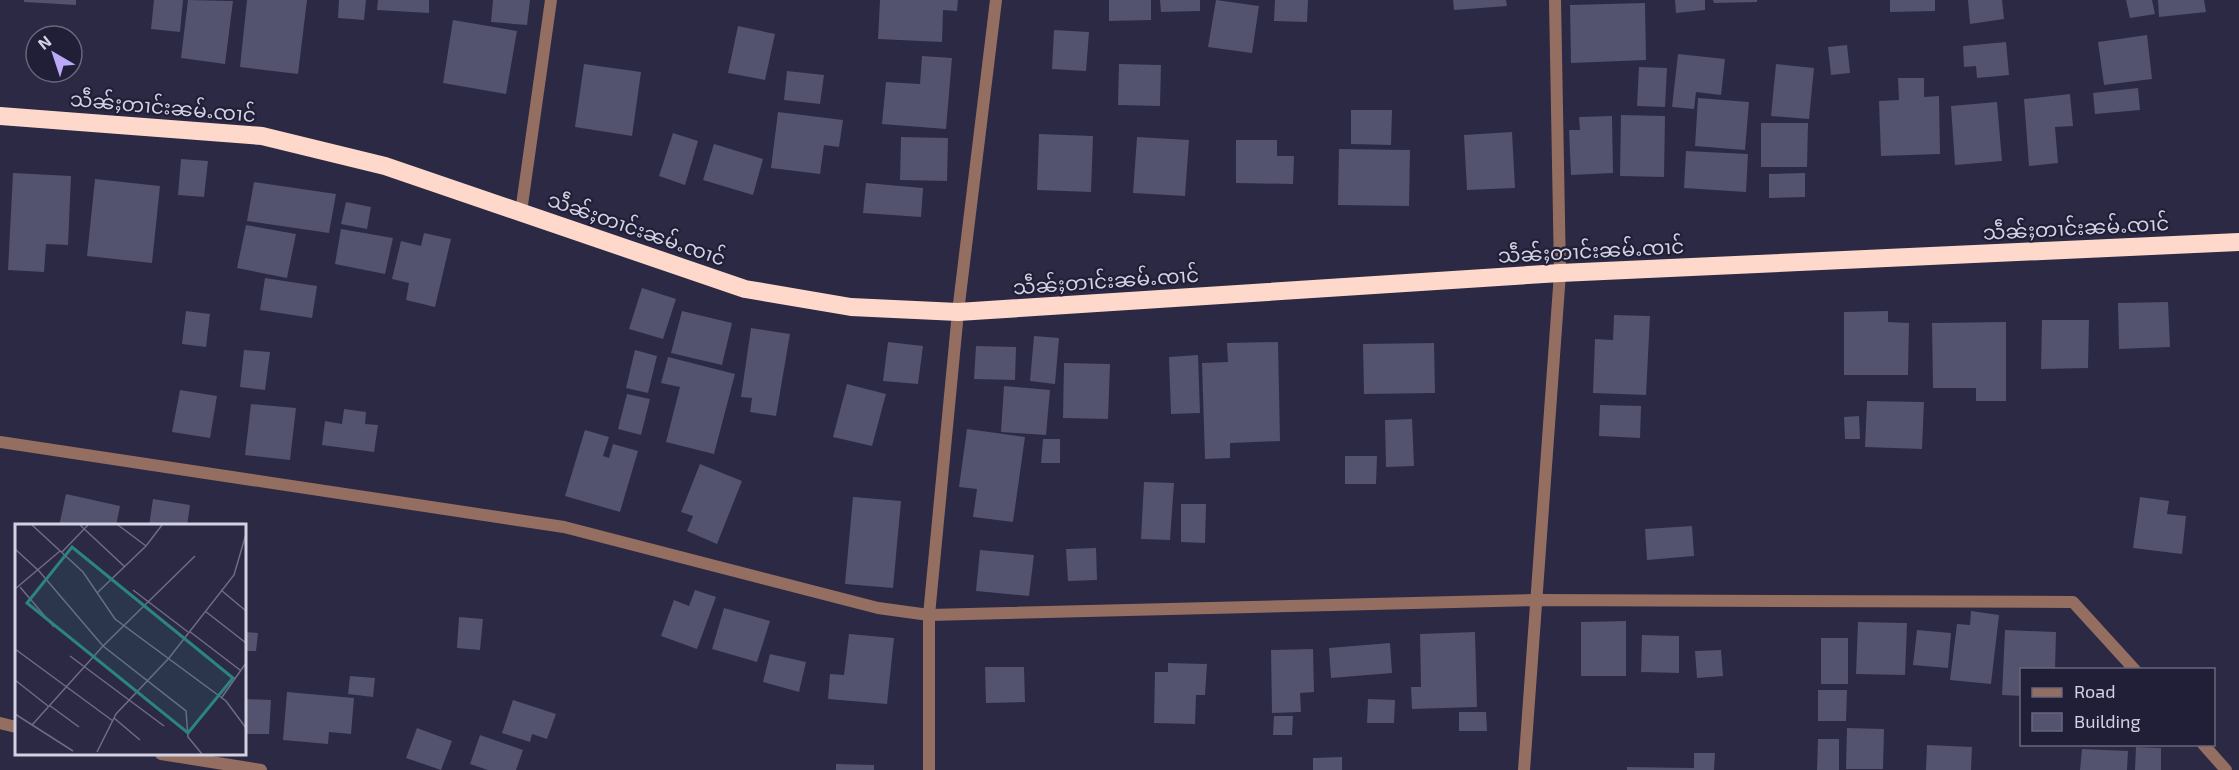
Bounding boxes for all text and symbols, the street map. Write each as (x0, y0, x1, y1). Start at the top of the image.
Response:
north arrow (24, 24, 84, 84)
text: N (34, 31, 55, 53)
street label: သဵၼ်ႈတၢင်းၼမ်ႉၸၢင် (69, 85, 257, 126)
street label: သဵၼ်ႈတၢင်းၼမ်ႉၸၢင် (545, 185, 729, 270)
street label: သဵၼ်ႈတၢင်းၼမ်ႉၸၢင် (1982, 209, 2170, 244)
street label: သဵၼ်ႈတၢင်းၼမ်ႉၸၢင် (1497, 232, 1685, 267)
street label: သဵၼ်ႈတၢင်းၼမ်ႉၸၢင် (1012, 261, 1200, 298)
inset map (15, 524, 246, 755)
legend (2020, 668, 2215, 746)
text: Road (2074, 680, 2115, 702)
text: Building (2074, 710, 2141, 732)

